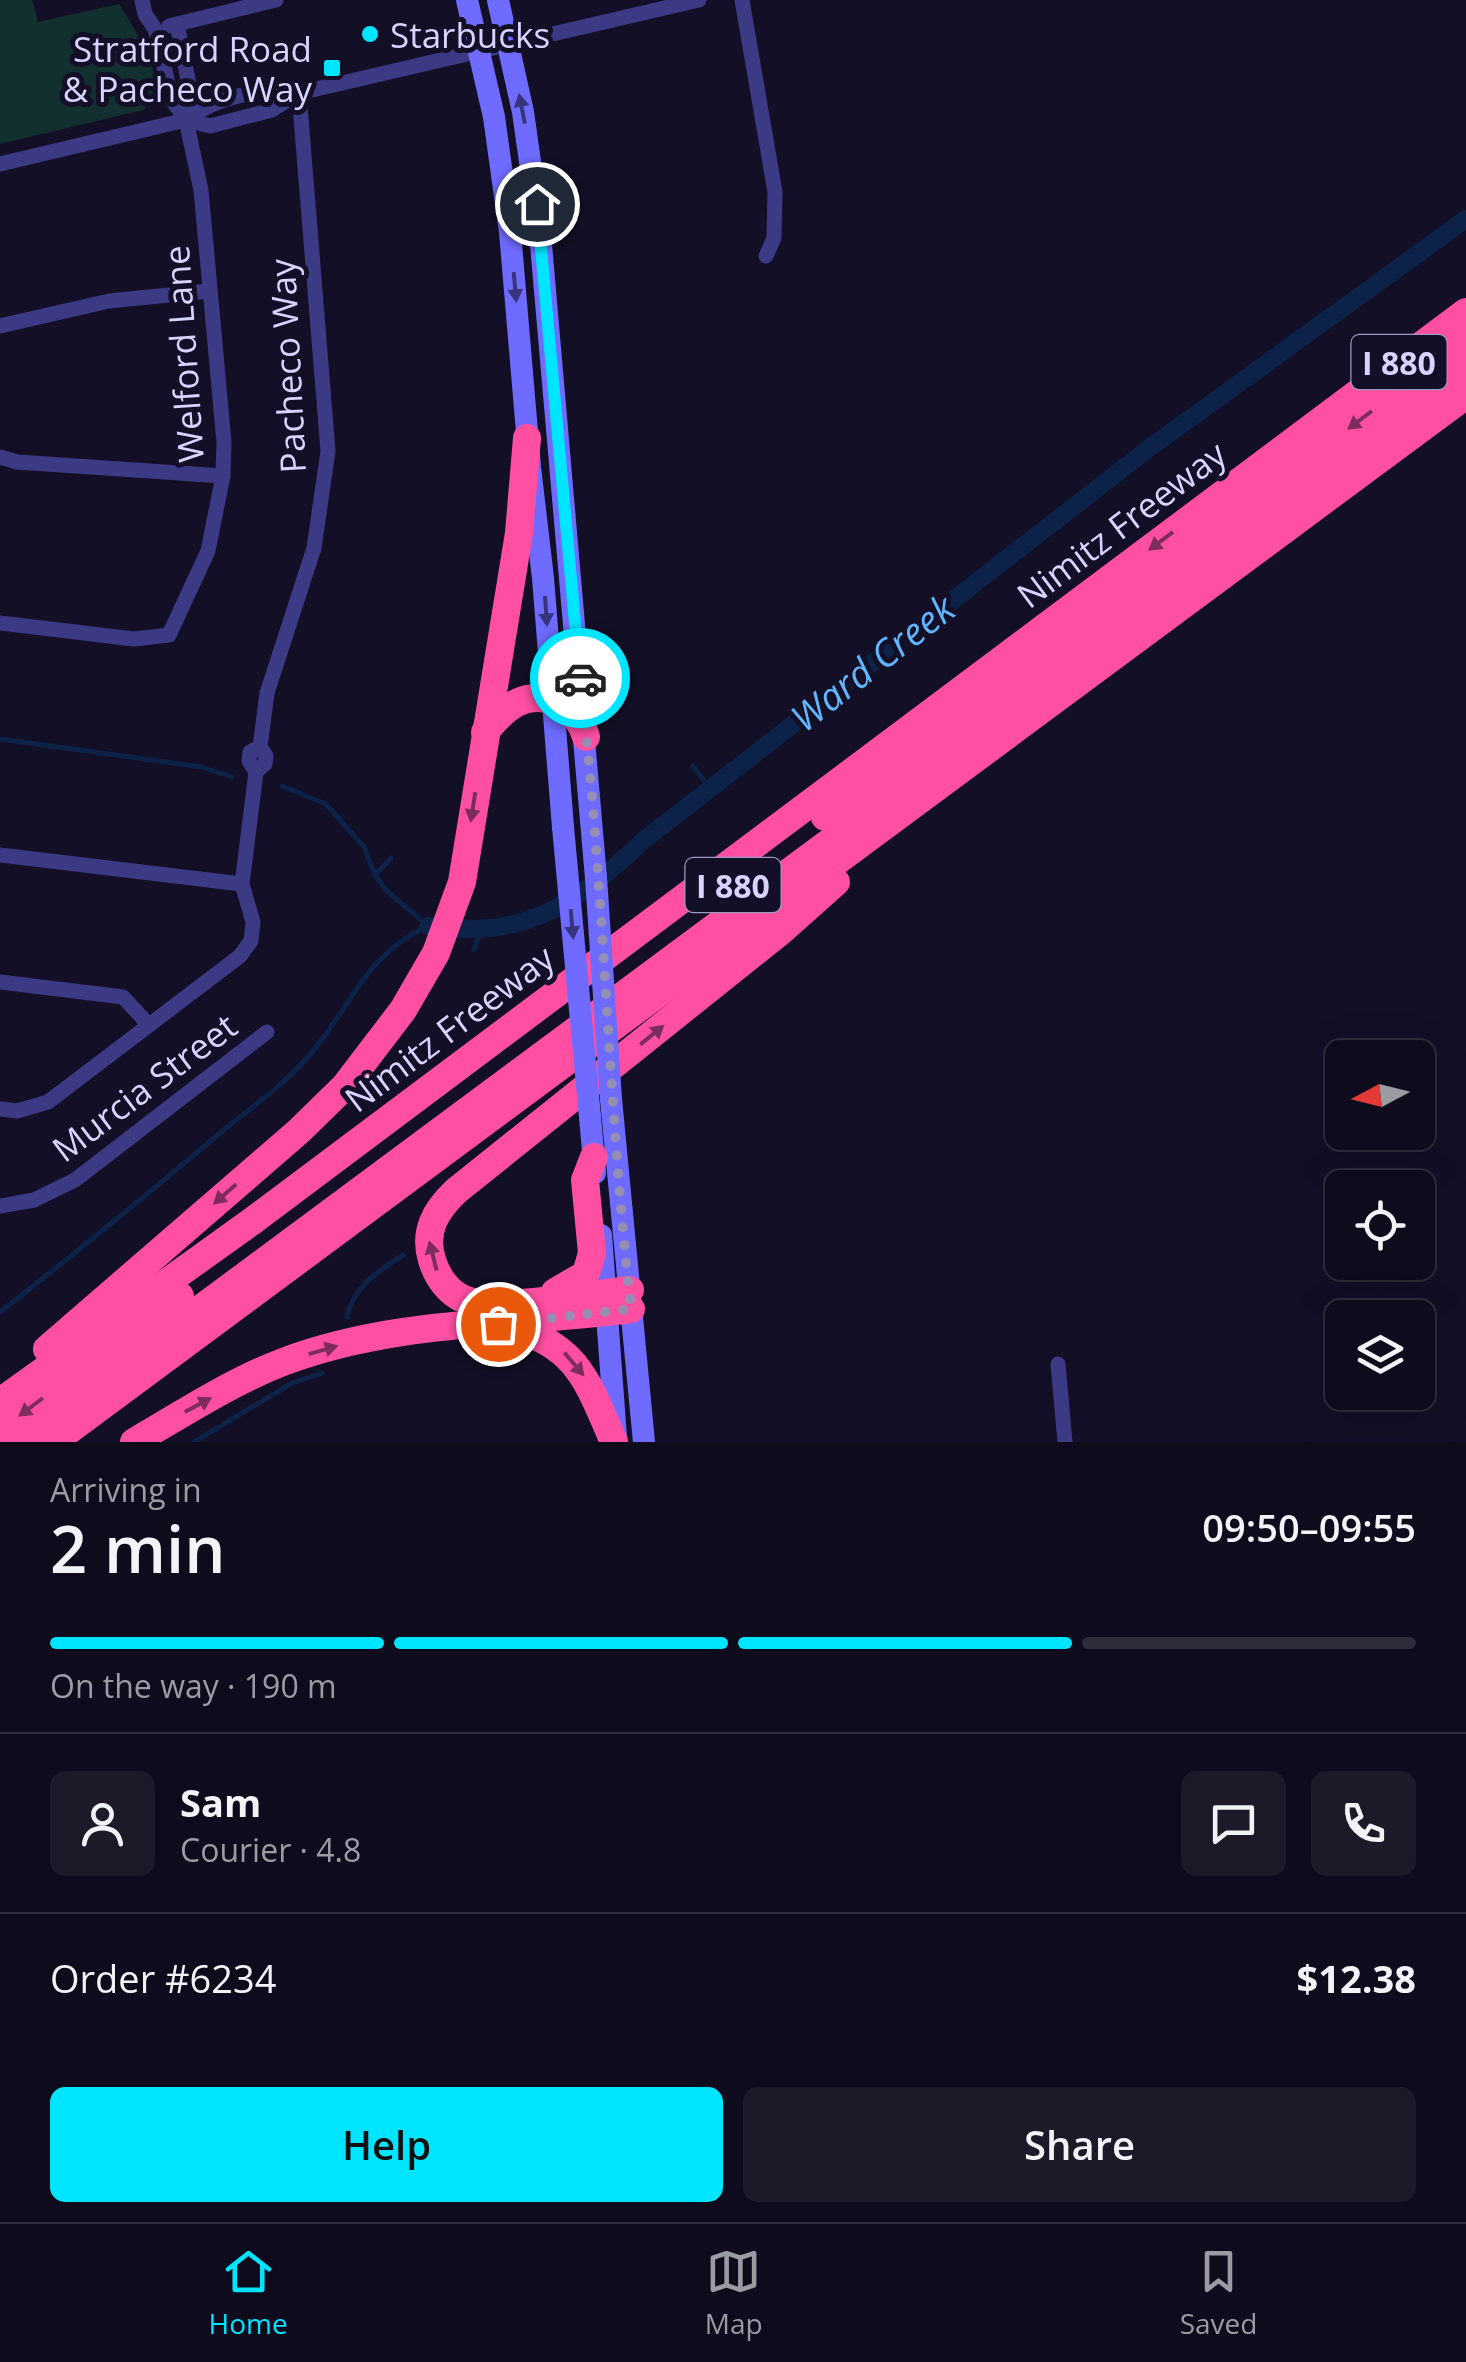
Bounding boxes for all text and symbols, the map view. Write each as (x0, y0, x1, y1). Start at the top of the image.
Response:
place label: Starbucks (390, 11, 550, 58)
marker: Starbucks (359, 23, 381, 45)
place label: Stratford Road & Pacheco Way (63, 25, 312, 112)
marker: Stratford Road & Pacheco Way (321, 57, 343, 79)
one-way arrow (514, 93, 529, 124)
pin (495, 162, 580, 247)
icon: home (510, 177, 565, 232)
street label: Welford Lane (152, 244, 214, 464)
street label: Pacheco Way (258, 257, 316, 474)
one-way arrow (507, 272, 523, 304)
road number: I 880 (1352, 335, 1446, 389)
one-way arrow (1347, 410, 1373, 429)
street label: Nimitz Freeway (1007, 430, 1235, 618)
one-way arrow (1148, 530, 1174, 550)
water label: Ward Creek (779, 581, 966, 742)
one-way arrow (538, 595, 554, 627)
courier (530, 628, 630, 728)
icon: car (553, 651, 608, 706)
one-way arrow (465, 792, 480, 823)
road number: I 880 (686, 858, 780, 912)
one-way arrow (564, 908, 580, 940)
street label: Nimitz Freeway (335, 934, 563, 1122)
street label: Murcia Street (42, 1002, 246, 1172)
one-way arrow (639, 1025, 664, 1046)
north arrow (1325, 1040, 1435, 1150)
map controls (1325, 1040, 1435, 1410)
button: locate (1325, 1170, 1435, 1280)
one-way arrow (213, 1183, 238, 1205)
one-way arrow (425, 1240, 440, 1271)
pin (456, 1282, 541, 1367)
icon: bag (471, 1297, 526, 1352)
button: layers (1325, 1300, 1435, 1410)
one-way arrow (308, 1342, 339, 1357)
one-way arrow (563, 1351, 585, 1376)
one-way arrow (18, 1396, 44, 1416)
one-way arrow (184, 1397, 213, 1414)
text: Arriving in (50, 1468, 202, 1511)
text: 09:50–09:55 (1202, 1501, 1416, 1553)
text: 2 min (50, 1504, 225, 1592)
text: On the way · 190 m (50, 1664, 337, 1707)
button: person (50, 1771, 155, 1876)
button: chat (1181, 1771, 1286, 1876)
button: phone (1311, 1771, 1416, 1876)
text: Sam (180, 1776, 261, 1828)
text: Courier · 4.8 (180, 1828, 361, 1871)
text: Order #6234 (50, 1952, 277, 2004)
text: $12.38 (1297, 1952, 1416, 2004)
button: Help (50, 2087, 723, 2202)
button: Share (743, 2087, 1416, 2202)
tab: Home (209, 2244, 288, 2342)
tab: Map (705, 2244, 763, 2342)
tab: Saved (1180, 2244, 1257, 2342)

